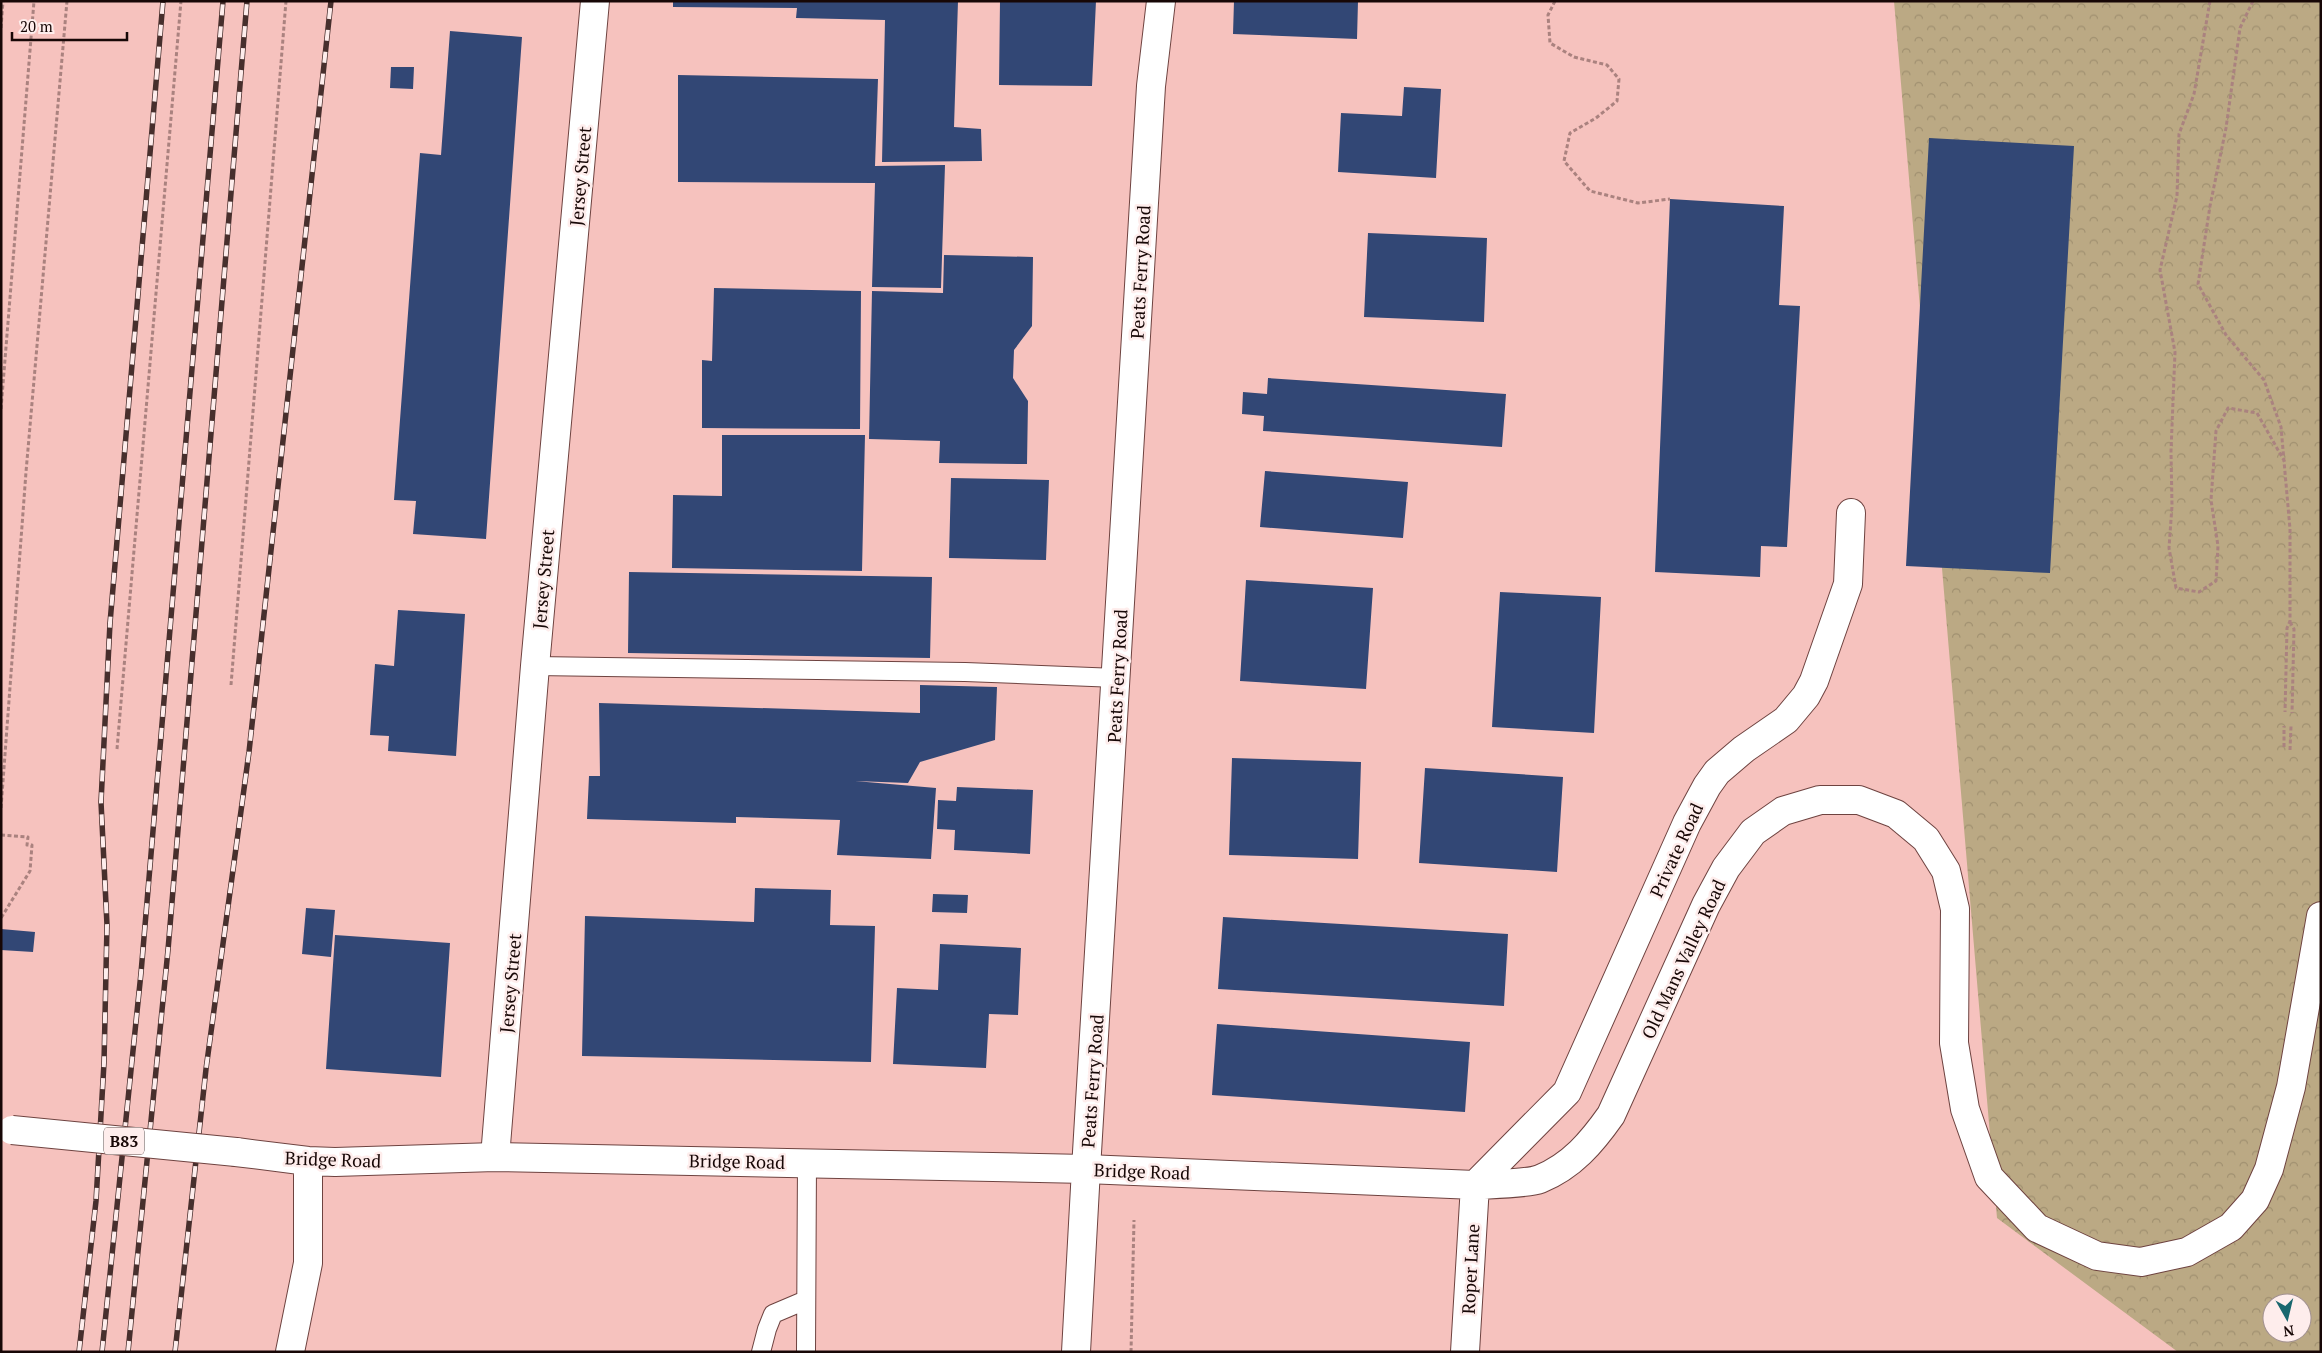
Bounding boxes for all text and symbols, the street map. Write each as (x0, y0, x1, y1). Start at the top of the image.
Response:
scale bar (12, 10, 128, 42)
text: 20 m (20, 16, 53, 36)
street label: Jersey Street (564, 125, 596, 227)
street label: Peats Ferry Road (1125, 205, 1155, 339)
street label: Jersey Street (527, 528, 559, 630)
street label: Peats Ferry Road (1102, 609, 1132, 743)
street label: Private Road (1644, 799, 1708, 901)
street label: Old Mans Valley Road (1636, 875, 1730, 1043)
street label: Jersey Street (494, 932, 526, 1034)
street label: Peats Ferry Road (1075, 1013, 1109, 1149)
road number: B83 (104, 1128, 144, 1154)
street label: Bridge Road (284, 1145, 382, 1173)
street label: Bridge Road (689, 1148, 785, 1174)
street label: Bridge Road (1093, 1157, 1191, 1185)
street label: Roper Lane (1456, 1223, 1484, 1315)
north arrow (2262, 1293, 2312, 1343)
text: N (2282, 1321, 2295, 1342)

